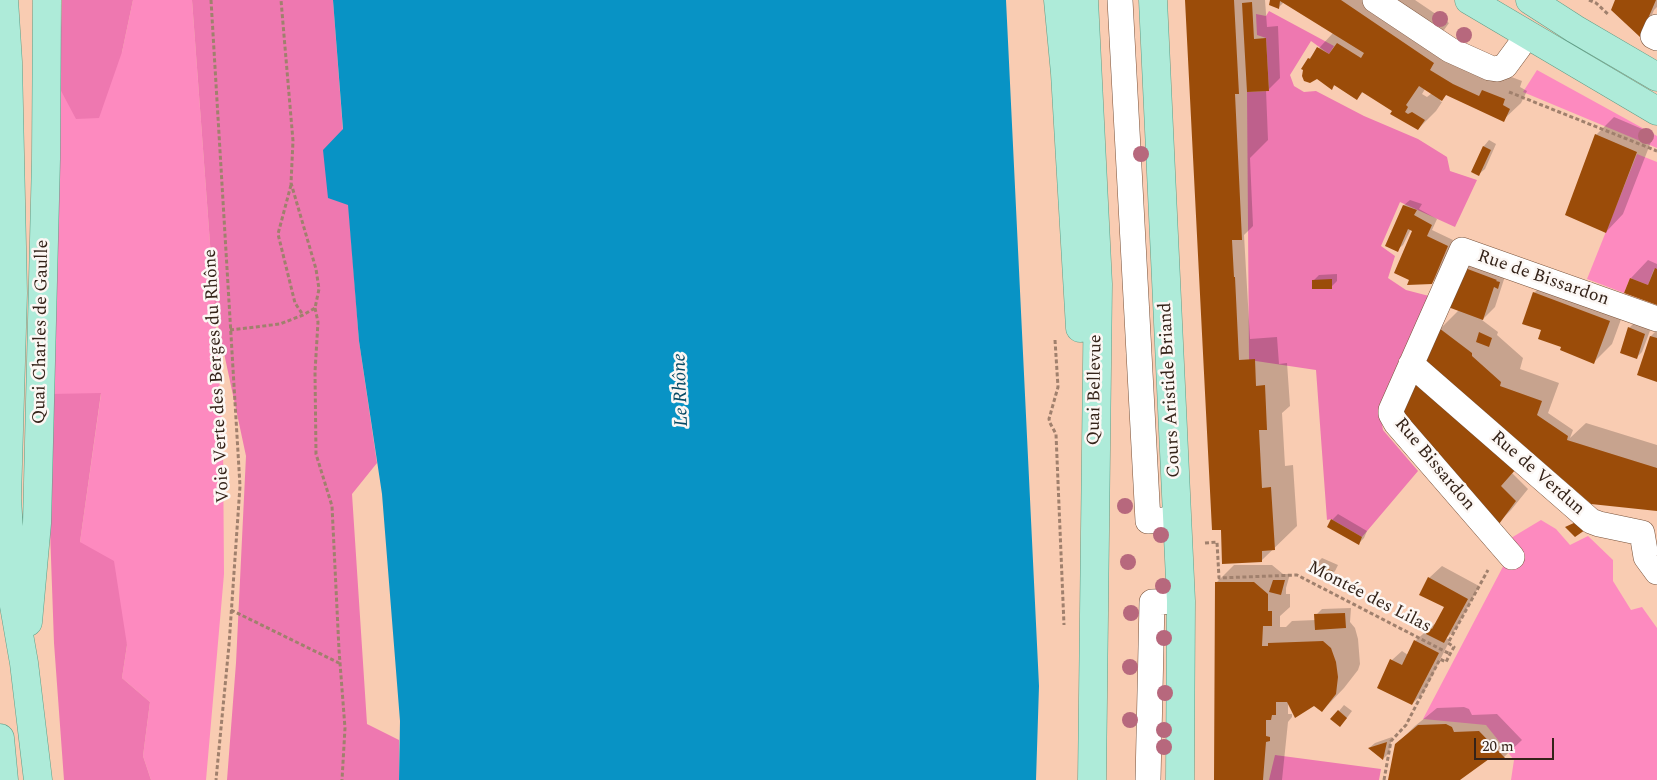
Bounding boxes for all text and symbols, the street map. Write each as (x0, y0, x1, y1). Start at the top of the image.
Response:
street label: Quai Charles de Gaulle (30, 240, 54, 424)
street label: Rue de Bissardon (1474, 246, 1612, 312)
street label: Voie Verte des Berges du Rhône (201, 248, 235, 504)
street label: Cours Aristide Briand (1156, 302, 1186, 478)
street label: Quai Bellevue (1084, 334, 1108, 446)
water label: Le Rhône (669, 353, 695, 427)
street label: Rue Bissardon (1389, 414, 1479, 516)
street label: Rue de Verdun (1486, 427, 1588, 521)
street label: Montée des Lilas (1304, 558, 1434, 638)
scale bar (1477, 728, 1557, 760)
text: 20 m (1482, 735, 1514, 758)

